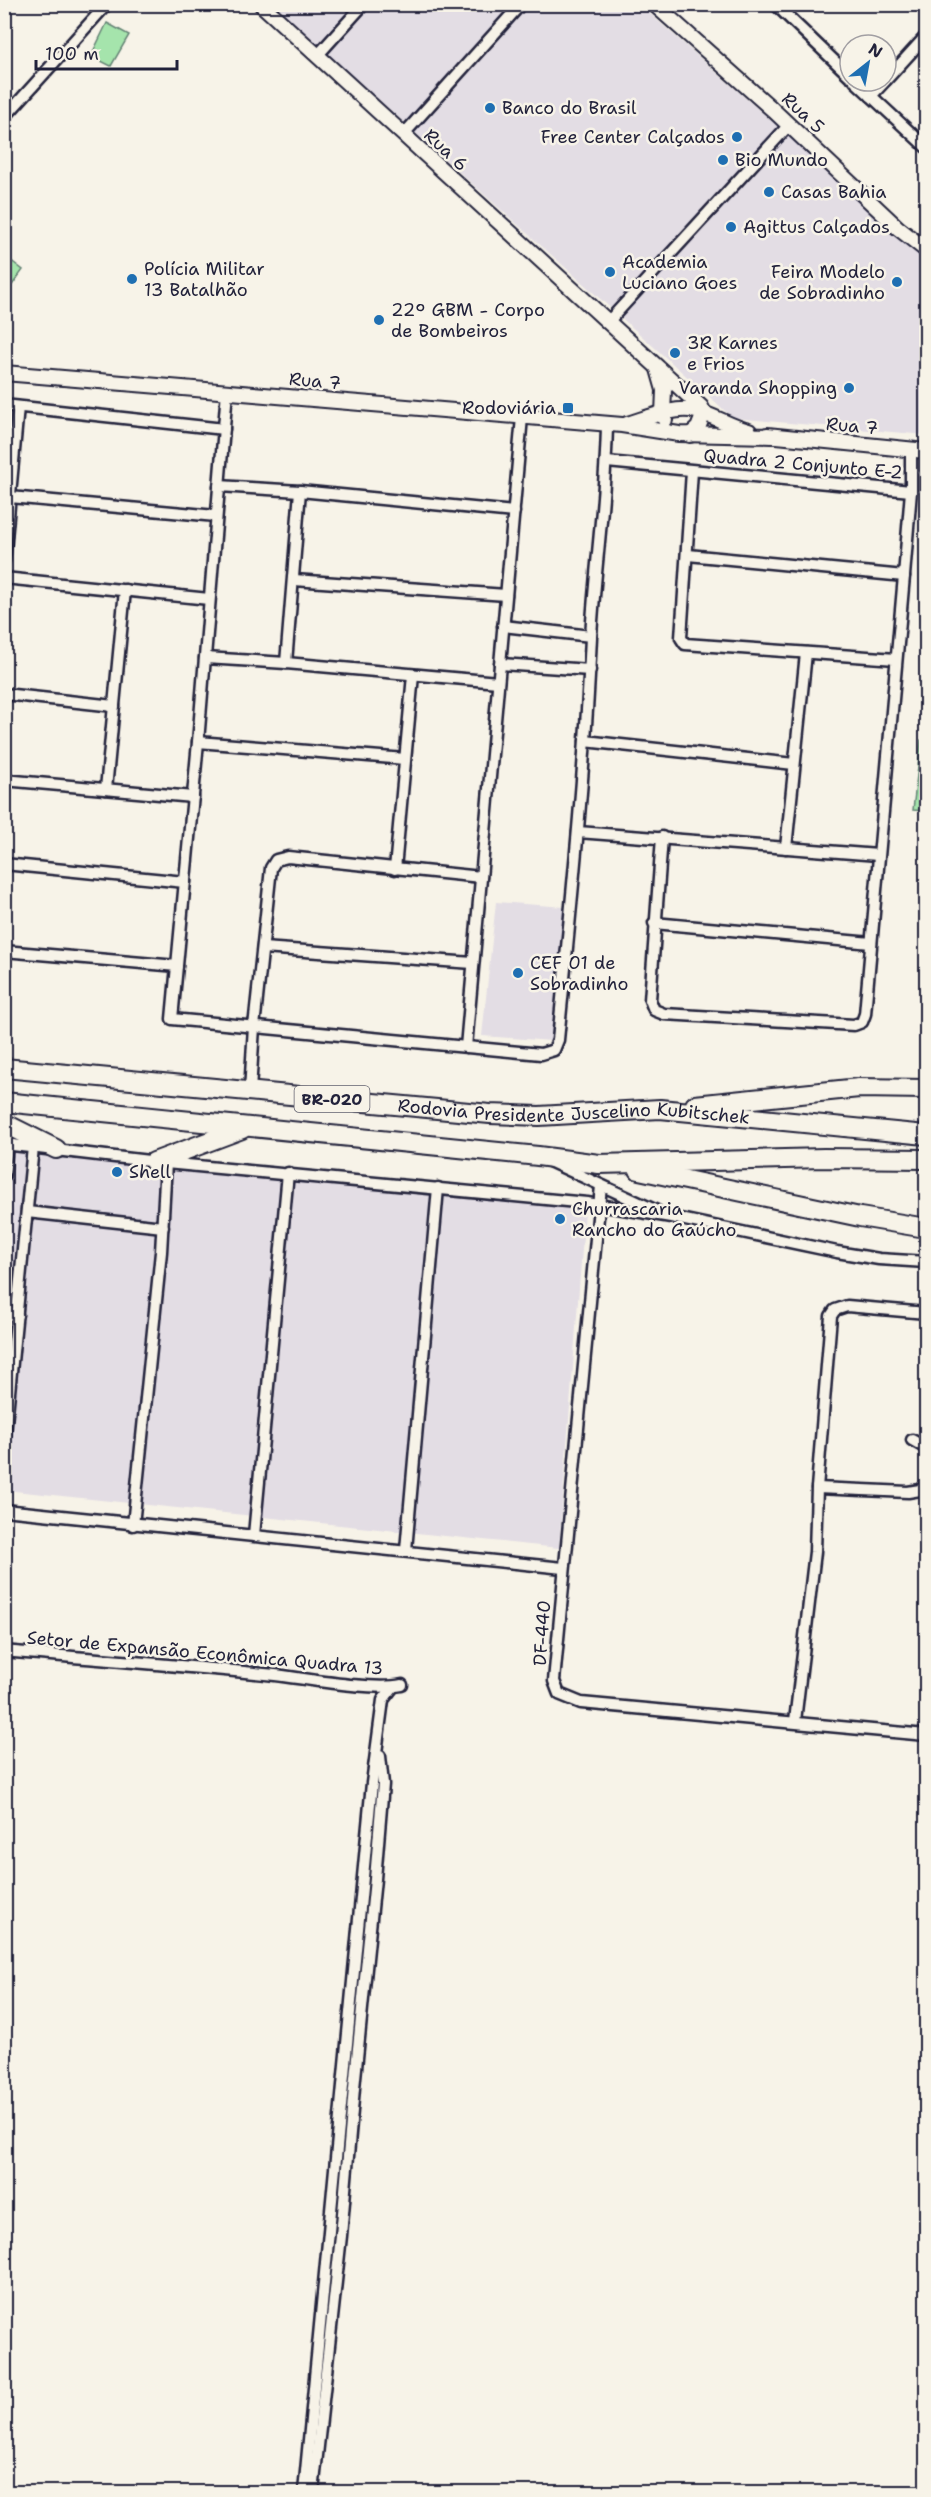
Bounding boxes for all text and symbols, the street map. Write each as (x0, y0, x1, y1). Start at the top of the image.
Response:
scale bar (36, 33, 177, 71)
north arrow (838, 33, 898, 93)
text: N (865, 38, 886, 63)
text: 100 m (45, 42, 99, 66)
street label: Rua 5 (776, 87, 830, 139)
place label: Banco do Brasil (502, 96, 637, 120)
marker: Banco do Brasil (483, 101, 497, 115)
street label: Rua 6 (419, 123, 473, 177)
place label: Free Center Calçados (541, 125, 725, 149)
marker: Free Center Calçados (730, 130, 744, 144)
place label: Bio Mundo (735, 148, 828, 172)
marker: Bio Mundo (716, 153, 730, 167)
place label: Casas Bahia (781, 180, 886, 204)
marker: Casas Bahia (762, 185, 776, 199)
place label: Agittus Calçados (743, 215, 890, 239)
marker: Agittus Calçados (724, 220, 738, 234)
place label: Academia Luciano Goes (622, 250, 737, 295)
place label: Polícia Militar 13 Batalhão (144, 257, 265, 302)
place label: Feira Modelo de Sobradinho (759, 260, 885, 305)
marker: Academia Luciano Goes (603, 265, 617, 279)
marker: Polícia Militar 13 Batalhão (125, 272, 139, 286)
marker: Feira Modelo de Sobradinho (890, 275, 904, 289)
place label: 22° GBM - Corpo de Bombeiros (391, 298, 545, 343)
marker: 22° GBM - Corpo de Bombeiros (372, 313, 386, 327)
place label: 3R Karnes e Frios (687, 331, 778, 376)
marker: 3R Karnes e Frios (668, 346, 682, 360)
street label: Rua 7 (288, 367, 342, 395)
place label: Varanda Shopping (679, 376, 837, 400)
marker: Varanda Shopping (842, 381, 856, 395)
place label: Rodoviária (462, 396, 556, 420)
marker: Rodoviária (561, 401, 575, 415)
street label: Rua 7 (825, 412, 879, 440)
street label: Quadra 2 Conjunto E-2 (702, 443, 904, 485)
place label: CEF 01 de Sobradinho (530, 951, 628, 996)
marker: CEF 01 de Sobradinho (511, 966, 525, 980)
road number: BR-020 (294, 1086, 370, 1112)
street label: Rodovia Presidente Juscelino Kubitschek (397, 1093, 751, 1130)
place label: Shell (129, 1160, 171, 1184)
marker: Shell (110, 1165, 124, 1179)
place label: Churrascaria Rancho do Gaúcho (572, 1197, 736, 1242)
marker: Churrascaria Rancho do Gaúcho (553, 1212, 567, 1226)
street label: DF-440 (528, 1599, 556, 1667)
street label: Setor de Expansão Econômica Quadra 13 (26, 1625, 384, 1681)

